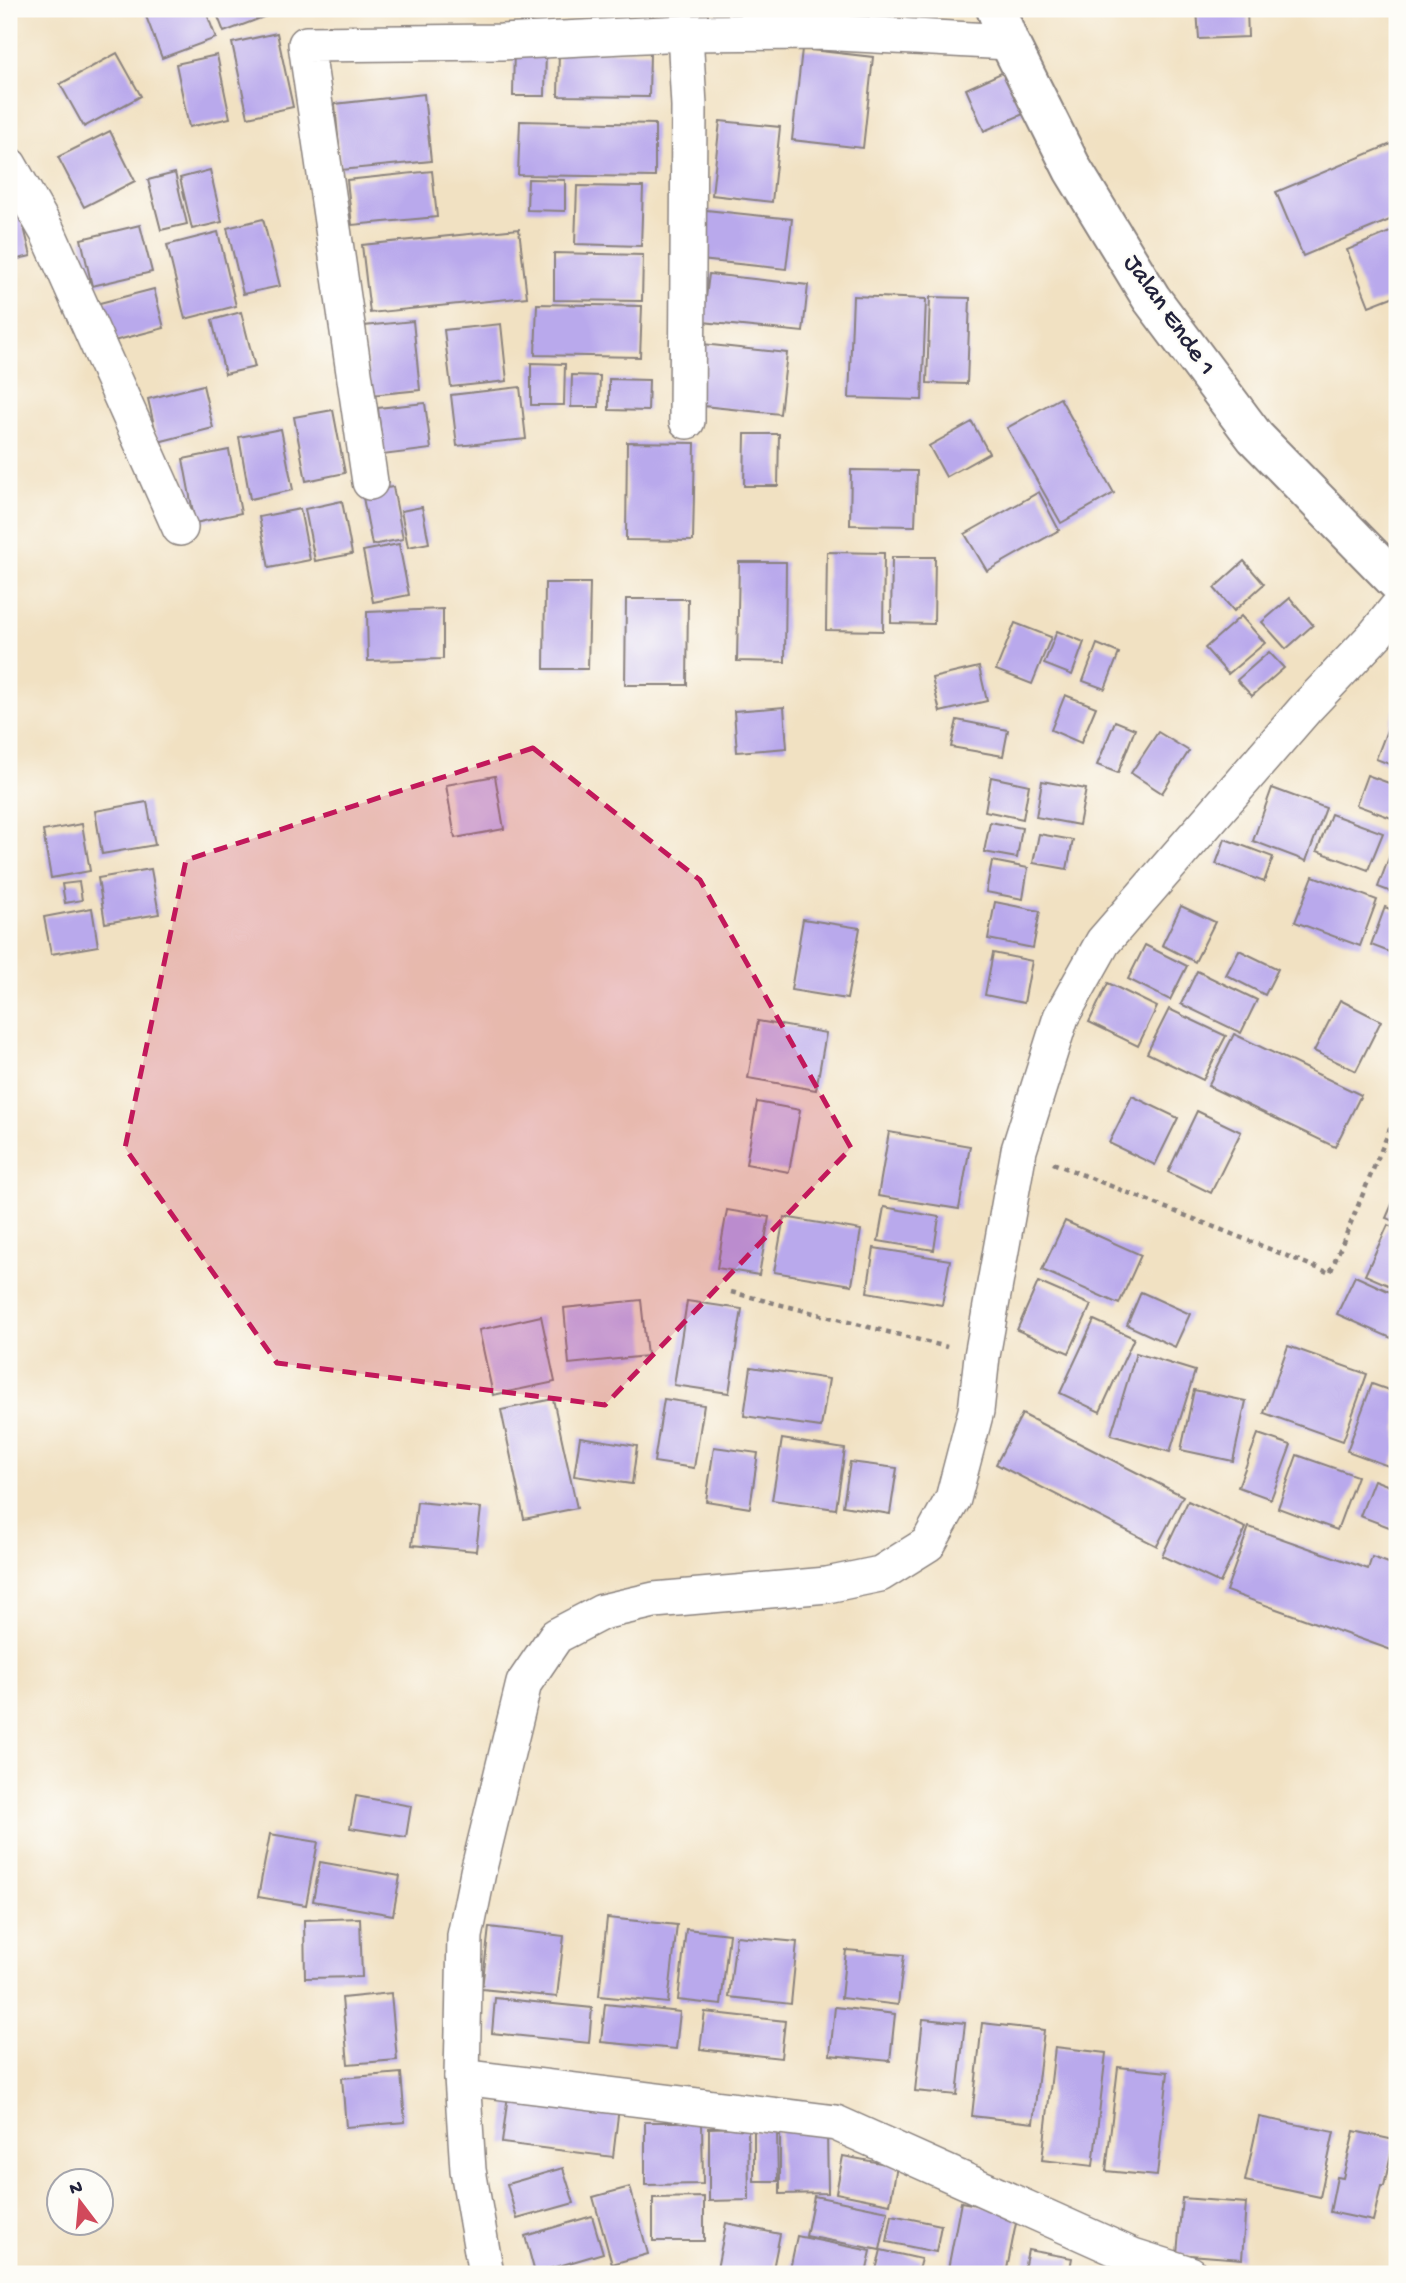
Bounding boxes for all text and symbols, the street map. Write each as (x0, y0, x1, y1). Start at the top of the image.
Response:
street label: Jalan Ende 1 (1115, 249, 1221, 383)
north arrow (46, 2168, 116, 2238)
text: N (67, 2176, 85, 2202)

